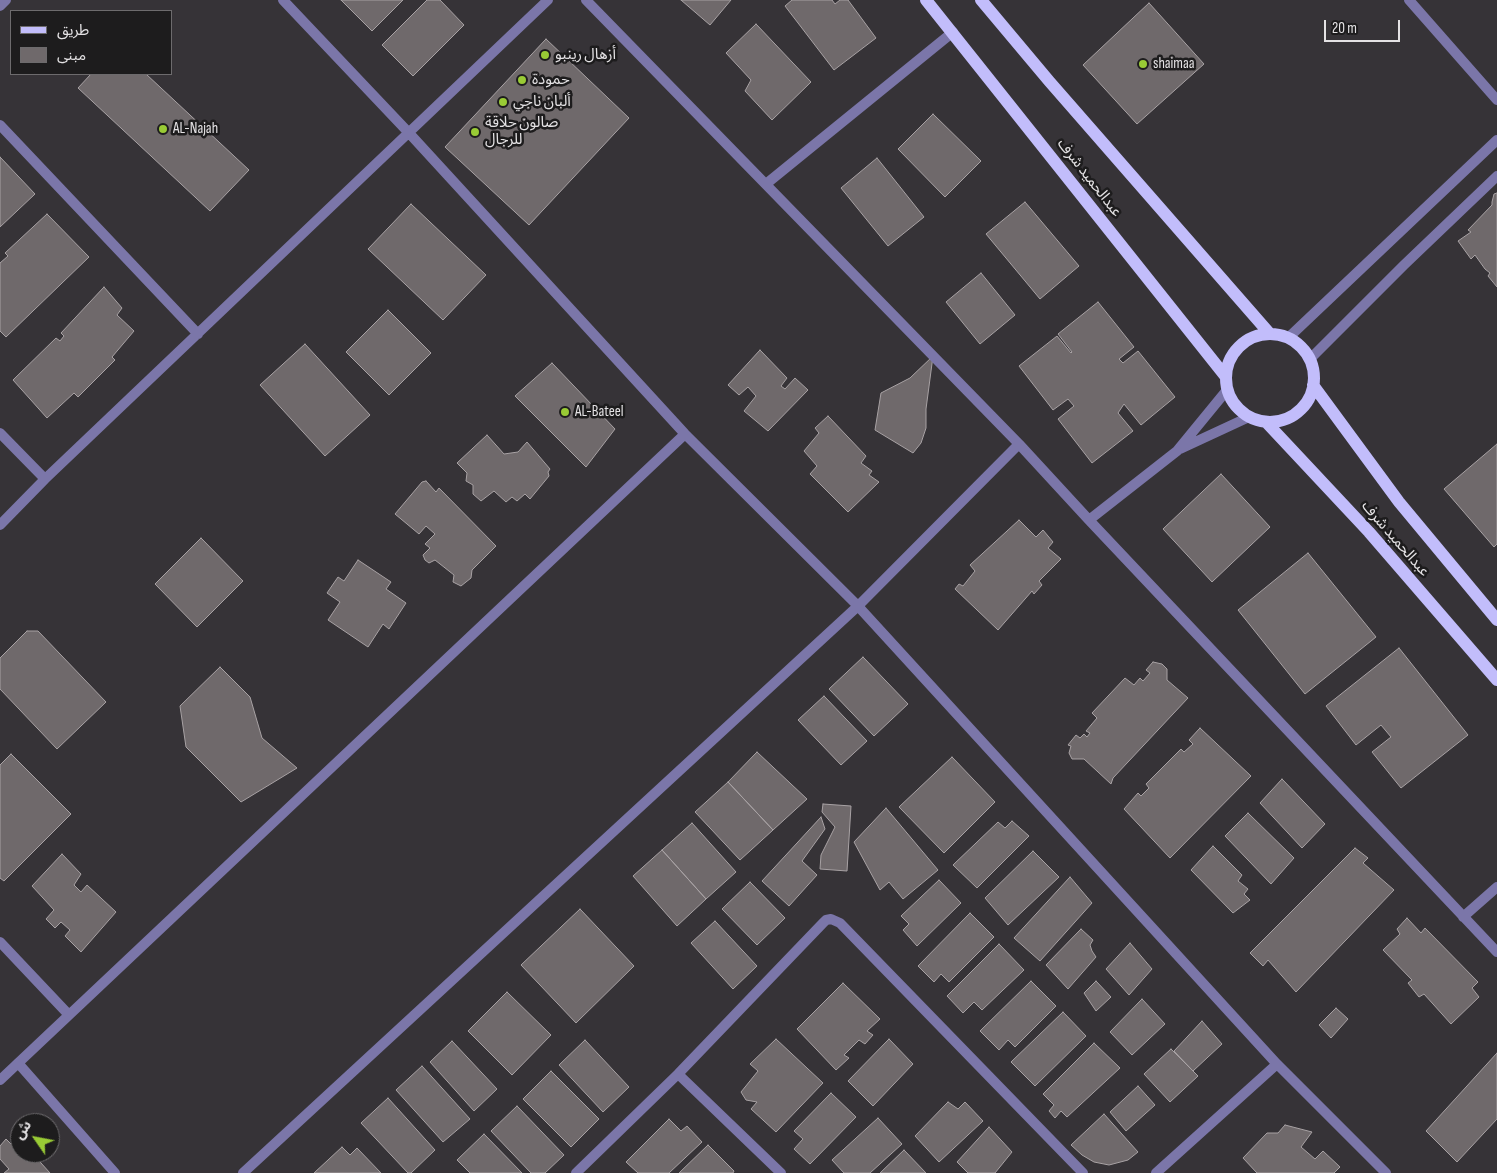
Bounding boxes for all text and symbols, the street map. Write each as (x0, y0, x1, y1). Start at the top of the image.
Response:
legend (10, 10, 172, 75)
scale bar (1327, 10, 1403, 42)
text: 20 m (1332, 19, 1357, 38)
text: طريق (57, 21, 89, 40)
text: مبنى (57, 46, 86, 65)
place label: أزهال رينبو (555, 46, 616, 64)
marker: أزهال رينبو (539, 49, 551, 61)
place label: shaimaa (1153, 55, 1195, 73)
marker: shaimaa (1137, 58, 1149, 70)
place label: حمودة (532, 71, 570, 89)
marker: حمودة (516, 74, 528, 86)
place label: ألبان ناجي (513, 93, 571, 111)
marker: ألبان ناجي (497, 96, 509, 108)
place label: صالون حلاقة للرجال (485, 114, 558, 149)
place label: AL-Najah (173, 120, 218, 138)
marker: AL-Najah (157, 123, 169, 135)
marker: صالون حلاقة للرجال (469, 126, 481, 138)
street label: عبدالحميد شرف (1053, 135, 1125, 221)
place label: AL-Bateel (575, 403, 624, 421)
marker: AL-Bateel (559, 406, 571, 418)
street label: عبدالحميد شرف (1357, 498, 1433, 580)
north arrow (10, 1113, 60, 1163)
text: ش (10, 1117, 35, 1143)

